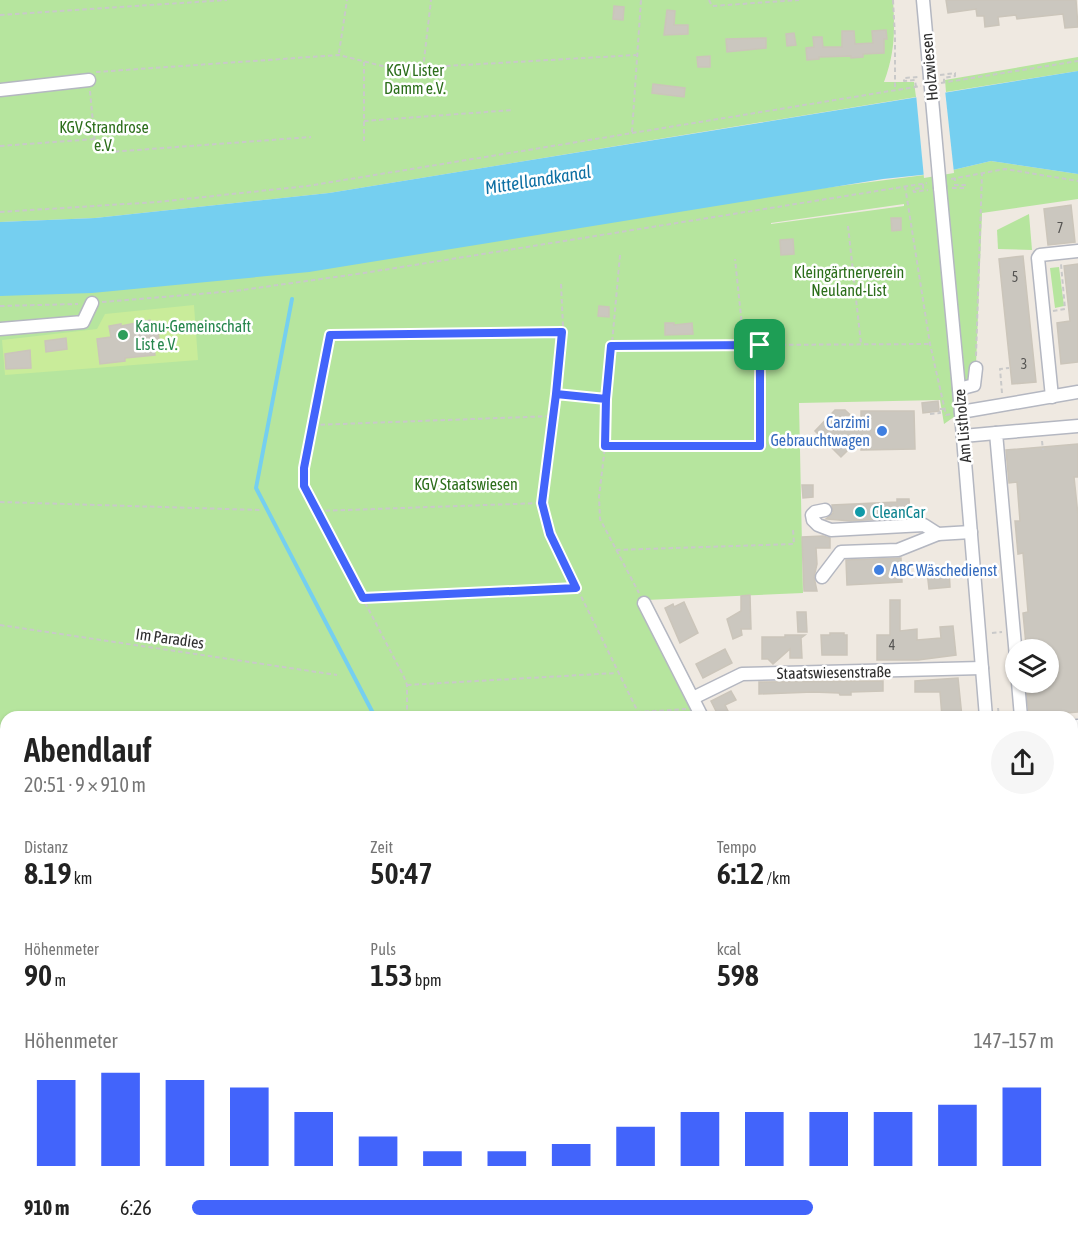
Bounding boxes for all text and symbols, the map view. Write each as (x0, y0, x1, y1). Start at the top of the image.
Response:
street label: Holzwiesen (917, 32, 941, 102)
park label: KGV Lister Damm e.V. (384, 61, 446, 97)
park label: KGV Strandrose e.V. (59, 118, 149, 154)
water label: Mittellandkanal (483, 161, 593, 198)
house number: 7 (1057, 220, 1063, 236)
park label: Kleingärtnerverein Neuland-List (794, 263, 904, 299)
house number: 5 (1012, 269, 1018, 285)
place label: Kanu-Gemeinschaft List e.V. (135, 317, 252, 353)
pin (734, 319, 785, 370)
marker: Kanu-Gemeinschaft List e.V. (116, 328, 130, 342)
icon: arrive (743, 328, 776, 361)
house number: 3 (1021, 356, 1027, 372)
street label: Am Listholze (950, 388, 974, 464)
place label: Carzimi Gebrauchtwagen (770, 413, 870, 450)
marker: Carzimi Gebrauchtwagen (875, 424, 889, 438)
park label: KGV Staatswiesen (414, 475, 518, 493)
place label: CleanCar (872, 503, 925, 521)
marker: CleanCar (853, 505, 867, 519)
place label: ABC Wäschedienst (891, 561, 998, 579)
marker: ABC Wäschedienst (872, 563, 886, 577)
street label: Im Paradies (135, 624, 206, 652)
house number: 4 (889, 637, 896, 653)
map controls (1005, 639, 1059, 693)
button: layers (1005, 639, 1059, 693)
street label: Staatswiesenstraße (777, 662, 891, 682)
text: Abendlauf (24, 731, 152, 769)
button: share (991, 731, 1054, 794)
text: 20:51 · 9 × 910 m (24, 773, 146, 796)
text: Distanz (24, 838, 68, 856)
text: Zeit (370, 838, 393, 856)
text: Tempo (717, 838, 757, 856)
text: 8.19 (24, 856, 72, 890)
text: 50:47 (370, 856, 433, 890)
text: 6:12 (717, 856, 764, 890)
text: km (72, 869, 92, 887)
text: /km (764, 869, 790, 887)
text: Höhenmeter (24, 940, 99, 958)
text: Puls (370, 940, 396, 958)
text: kcal (717, 940, 741, 958)
text: 90 (24, 958, 52, 992)
text: 153 (370, 958, 413, 992)
text: 598 (717, 958, 759, 992)
text: m (52, 971, 66, 989)
text: bpm (413, 971, 442, 989)
text: Höhenmeter (24, 1029, 118, 1052)
text: 147–157 m (973, 1029, 1054, 1052)
text: 910 m (24, 1196, 69, 1219)
text: 6:26 (120, 1196, 152, 1219)

